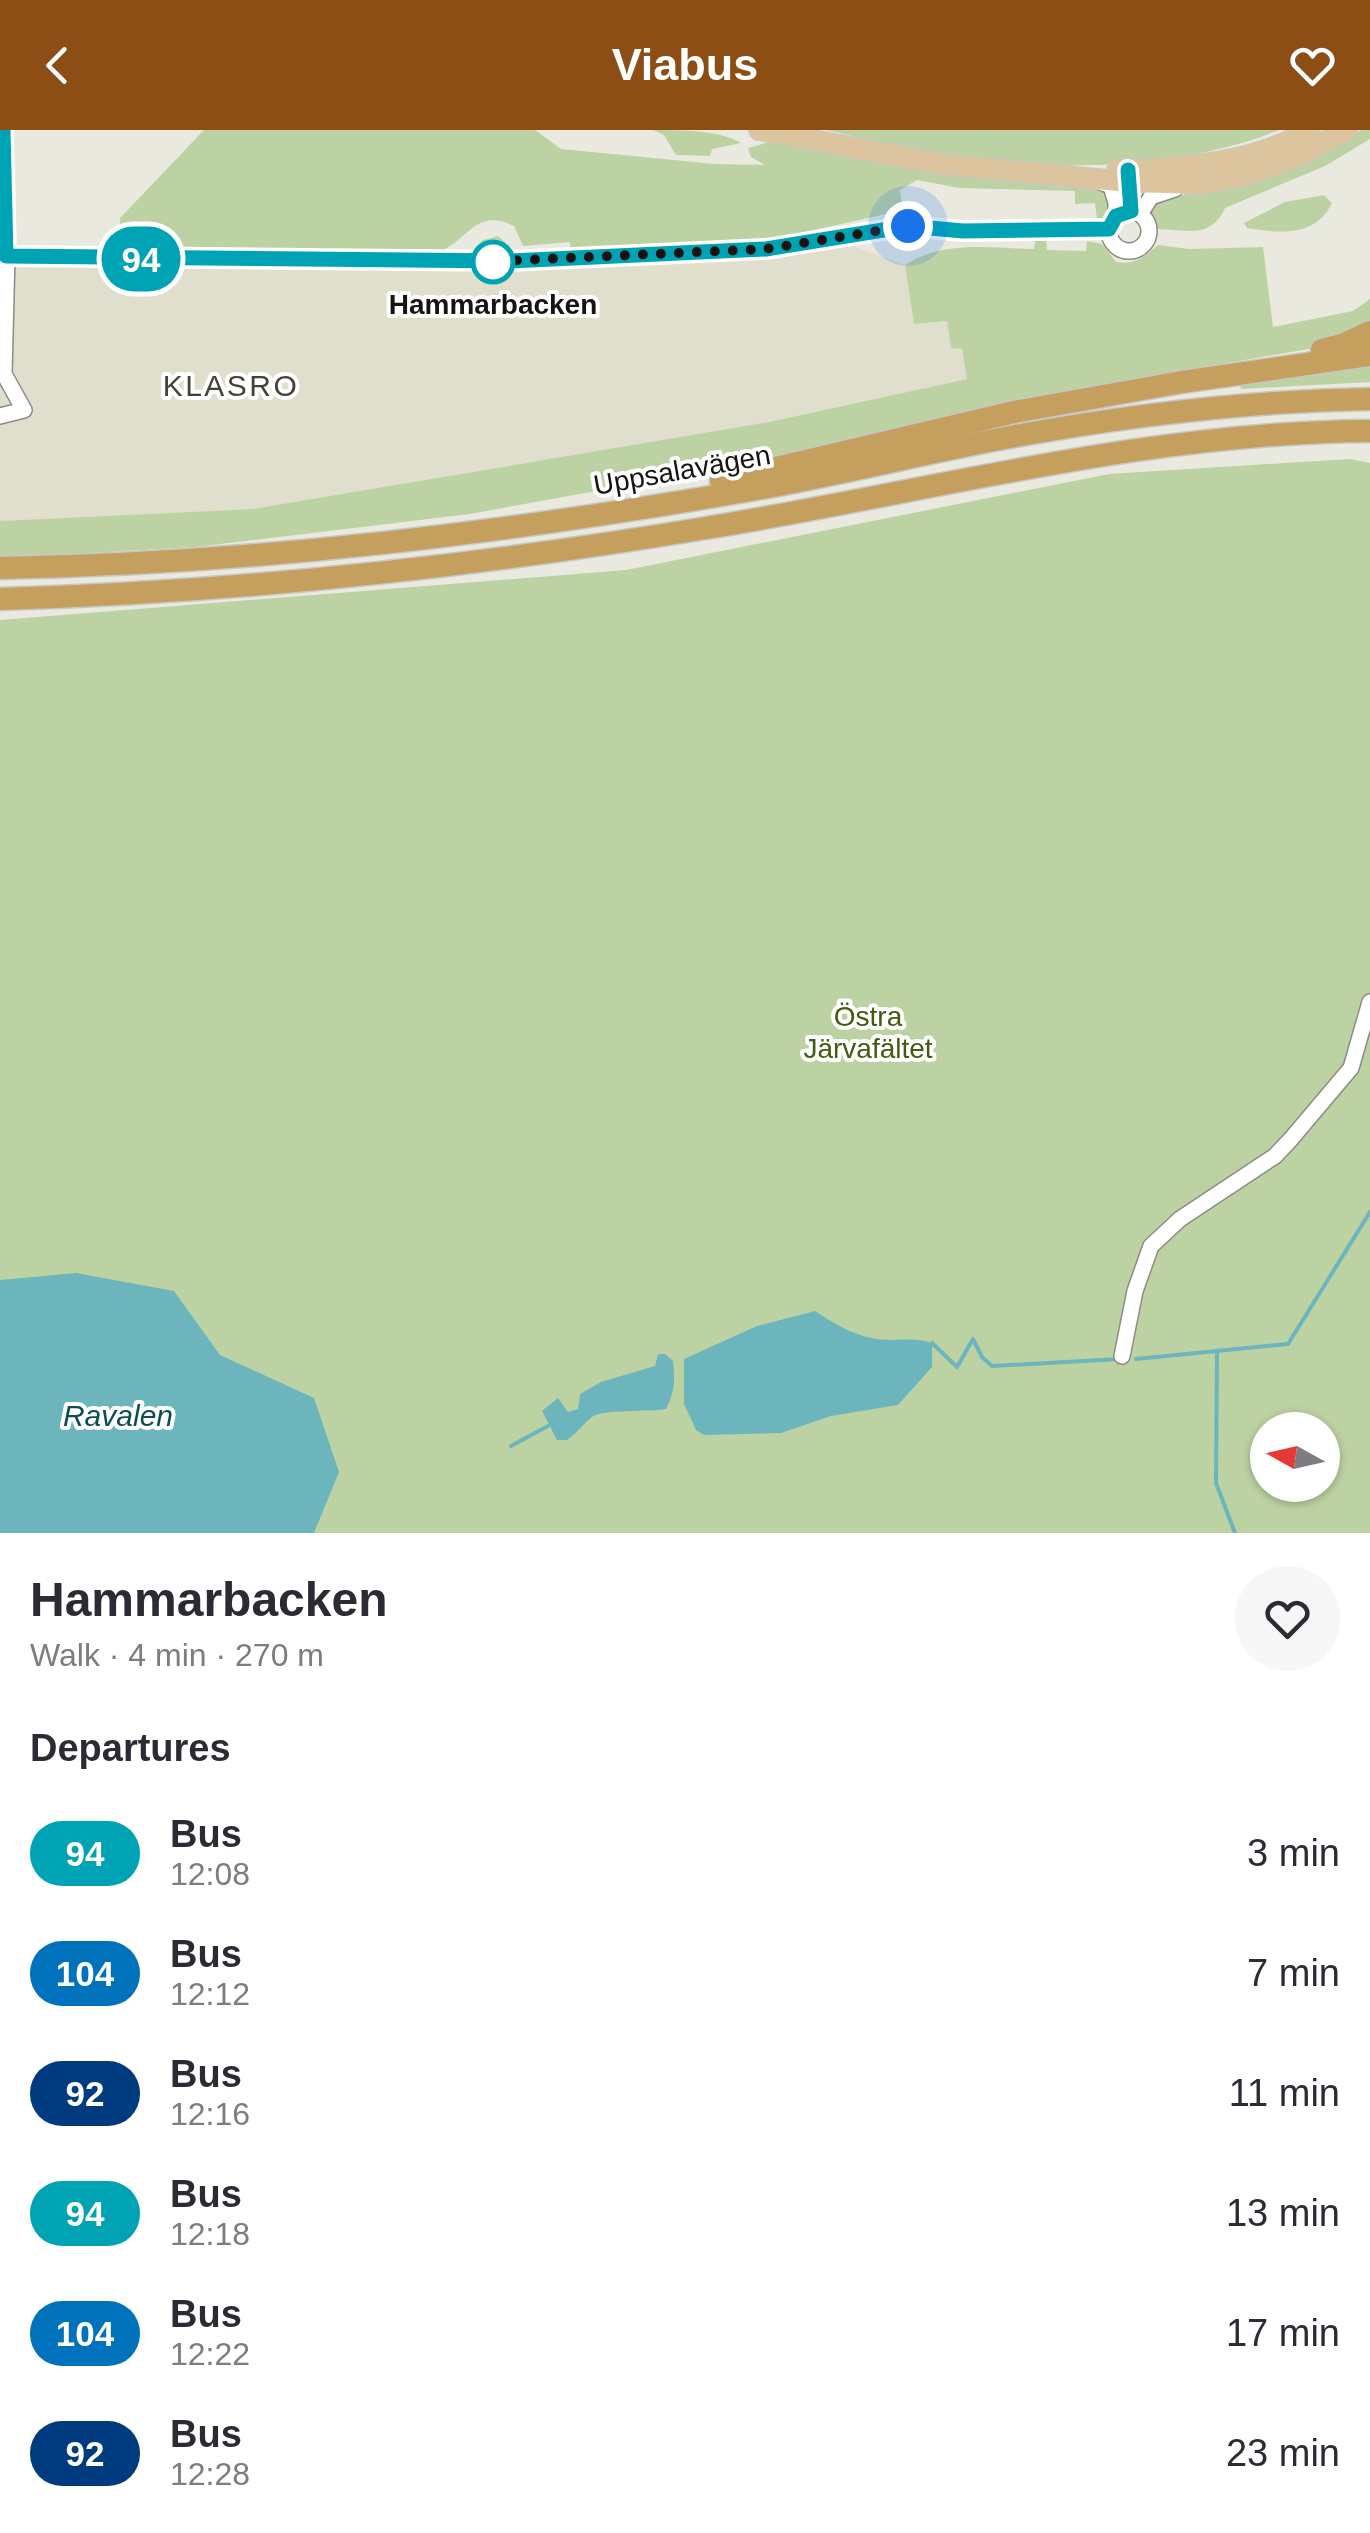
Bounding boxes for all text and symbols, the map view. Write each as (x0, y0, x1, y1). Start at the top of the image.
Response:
icon: back (30, 38, 85, 93)
icon: heart (1285, 38, 1340, 93)
text: Viabus (612, 39, 758, 90)
your location (883, 201, 933, 251)
line badge: 94 (96, 226, 186, 292)
text: 94 (122, 240, 160, 279)
marker: Hammarbacken (472, 241, 514, 283)
place label: Hammarbacken (389, 289, 597, 320)
district label: KLASRO (163, 369, 299, 402)
street label: Uppsalavägen (591, 439, 773, 501)
park label: Östra Järvafältet (803, 1001, 933, 1064)
water label: Ravalen (63, 1399, 173, 1432)
north arrow (1250, 1412, 1340, 1502)
map controls (1250, 1412, 1340, 1502)
button: heart (1235, 1566, 1340, 1671)
text: Hammarbacken (30, 1573, 388, 1626)
text: Walk · 4 min · 270 m (30, 1637, 324, 1673)
text: Departures (30, 1727, 231, 1769)
text: Bus (170, 1813, 242, 1855)
text: 3 min (1247, 1832, 1340, 1874)
text: 94 (66, 1834, 104, 1873)
text: 12:08 (170, 1856, 250, 1892)
text: Bus (170, 1933, 242, 1975)
text: 7 min (1247, 1952, 1340, 1994)
text: 104 (56, 1954, 114, 1993)
text: 12:12 (170, 1976, 250, 2012)
text: Bus (170, 2053, 242, 2095)
text: 11 min (1229, 2072, 1340, 2114)
text: 92 (66, 2074, 104, 2113)
text: 12:16 (170, 2096, 250, 2132)
text: Bus (170, 2173, 242, 2215)
text: 13 min (1226, 2192, 1340, 2234)
text: 94 (66, 2194, 104, 2233)
text: 12:18 (170, 2216, 250, 2252)
text: Bus (170, 2293, 242, 2335)
text: 17 min (1226, 2312, 1340, 2354)
text: 104 (56, 2314, 114, 2353)
text: 12:22 (170, 2336, 250, 2372)
text: Bus (170, 2413, 242, 2455)
text: 23 min (1226, 2432, 1340, 2474)
text: 92 (66, 2434, 104, 2473)
text: 12:28 (170, 2456, 250, 2492)

